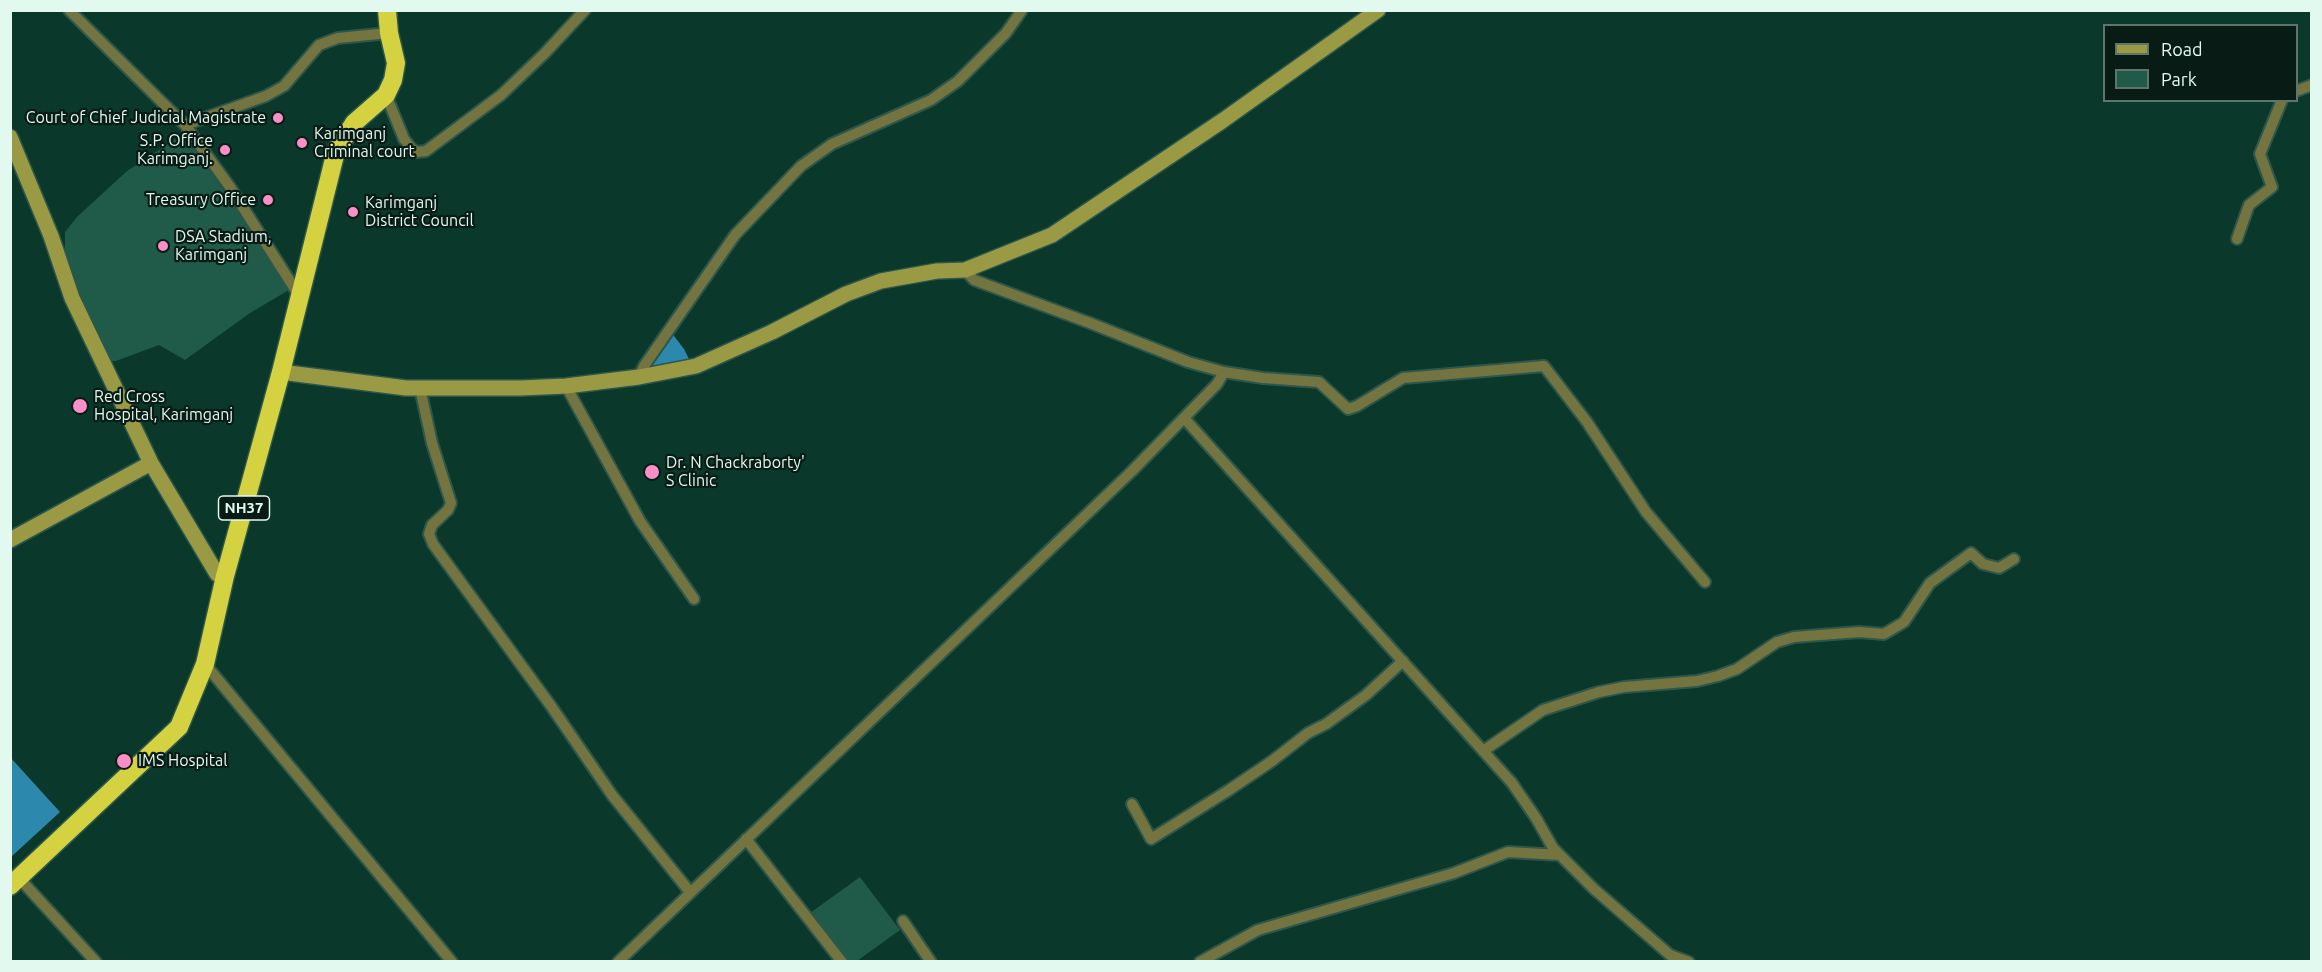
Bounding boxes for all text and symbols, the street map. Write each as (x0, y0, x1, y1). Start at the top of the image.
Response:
legend (2103, 24, 2298, 102)
text: Road (2161, 39, 2203, 59)
text: Park (2161, 69, 2197, 89)
place label: Court of Chief Judicial Magistrate (26, 108, 266, 128)
marker: Court of Chief Judicial Magistrate (271, 111, 285, 125)
place label: Karimganj Criminal court (314, 124, 415, 162)
place label: S.P. Office Karimganj. (137, 131, 213, 169)
marker: Karimganj Criminal court (295, 136, 309, 150)
marker: S.P. Office Karimganj. (218, 143, 232, 157)
place label: Treasury Office (146, 190, 256, 210)
marker: Treasury Office (261, 193, 275, 207)
place label: Karimganj District Council (365, 193, 474, 231)
marker: Karimganj District Council (346, 205, 360, 219)
place label: DSA Stadium, Karimganj (175, 227, 272, 265)
marker: DSA Stadium, Karimganj (156, 239, 170, 253)
place label: Red Cross Hospital, Karimganj (94, 387, 233, 425)
marker: Red Cross Hospital, Karimganj (71, 397, 89, 415)
place label: Dr. N Chackraborty' S Clinic (666, 453, 805, 491)
marker: Dr. N Chackraborty' S Clinic (643, 463, 661, 481)
road number: NH37 (218, 496, 270, 520)
place label: IMS Hospital (138, 751, 227, 771)
marker: IMS Hospital (115, 752, 133, 770)

